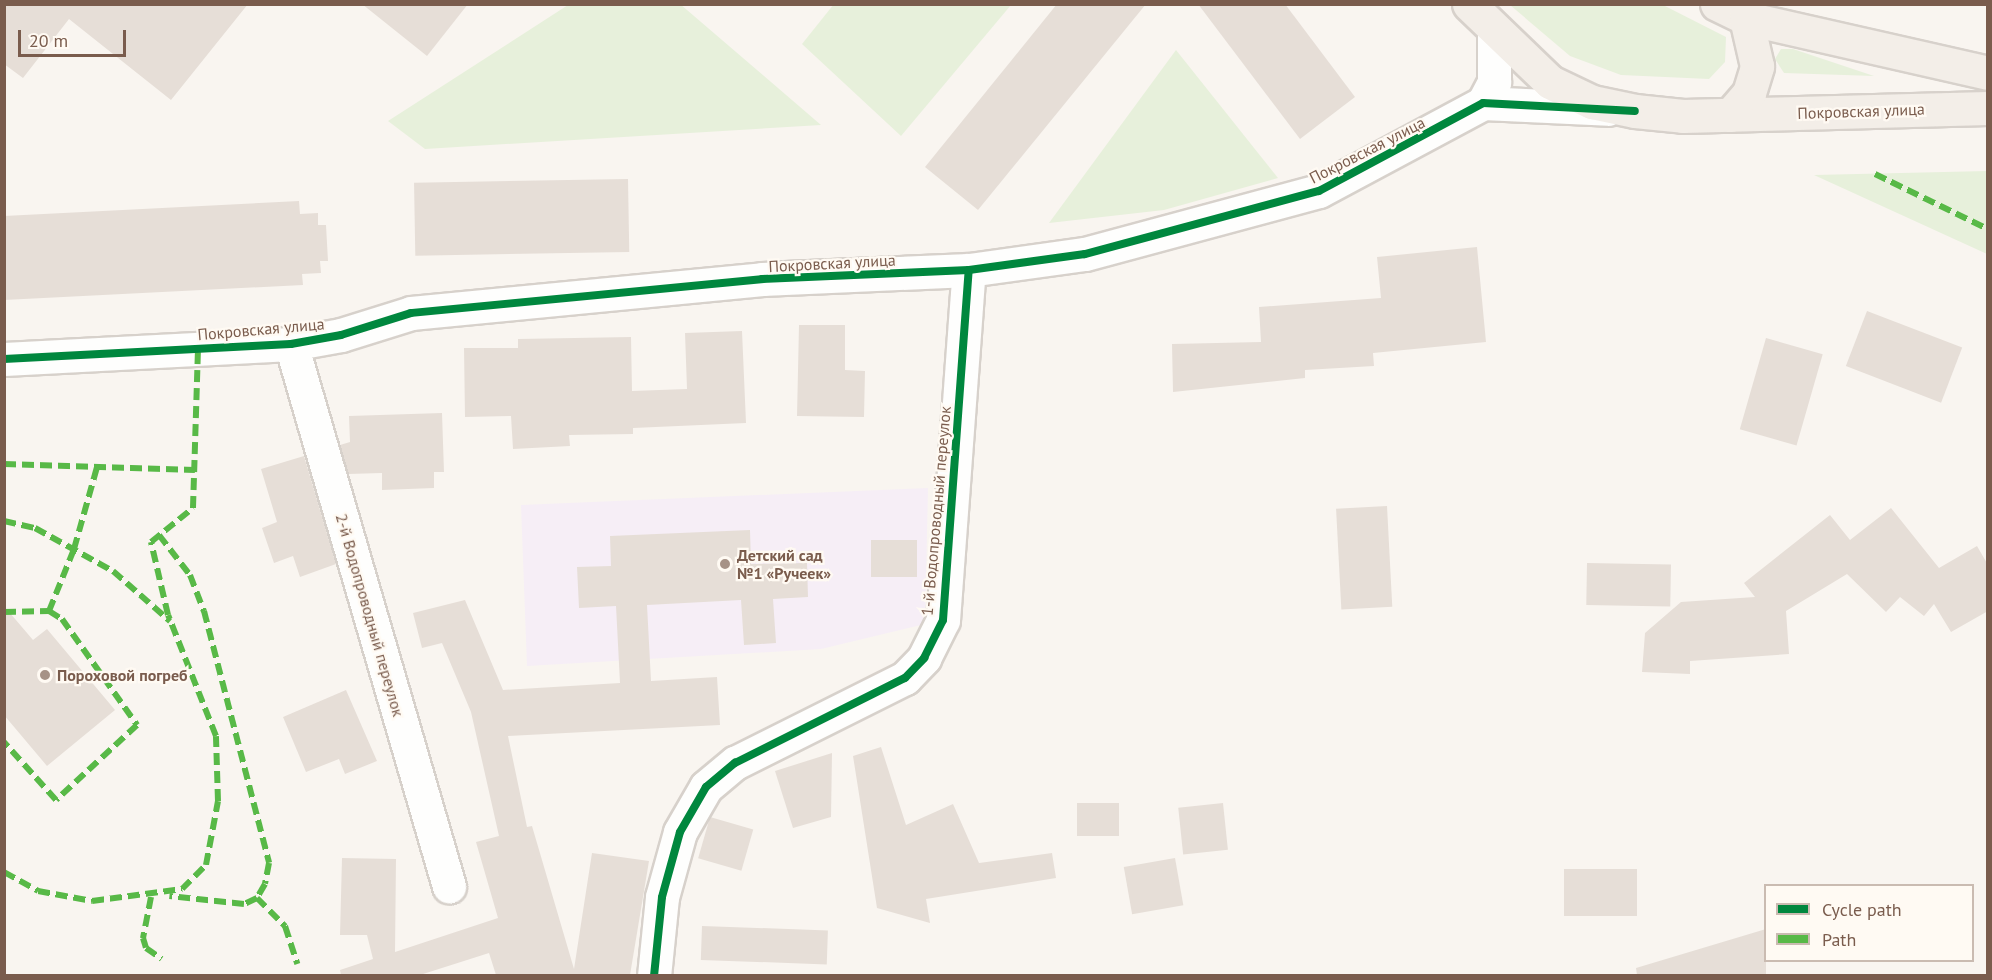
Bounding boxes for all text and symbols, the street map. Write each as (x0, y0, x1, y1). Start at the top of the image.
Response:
scale bar (21, 18, 129, 56)
text: 20 m (29, 29, 68, 52)
street label: Покровская улица (1797, 99, 1925, 123)
street label: Покровская улица (1306, 113, 1428, 187)
street label: Покровская улица (768, 250, 896, 276)
street label: Покровская улица (197, 314, 325, 344)
street label: 1-й Водопроводный переулок (917, 405, 955, 617)
street label: 2-й Водопроводный переулок (332, 511, 408, 719)
place label: Детский сад №1 «Ручеек» (737, 545, 831, 583)
marker: Детский сад №1 «Ручеек» (718, 557, 732, 571)
place label: Пороховой погреб (57, 665, 188, 685)
marker: Пороховой погреб (38, 668, 52, 682)
legend (1764, 884, 1974, 962)
text: Cycle path (1822, 898, 1902, 921)
text: Path (1822, 928, 1856, 951)

